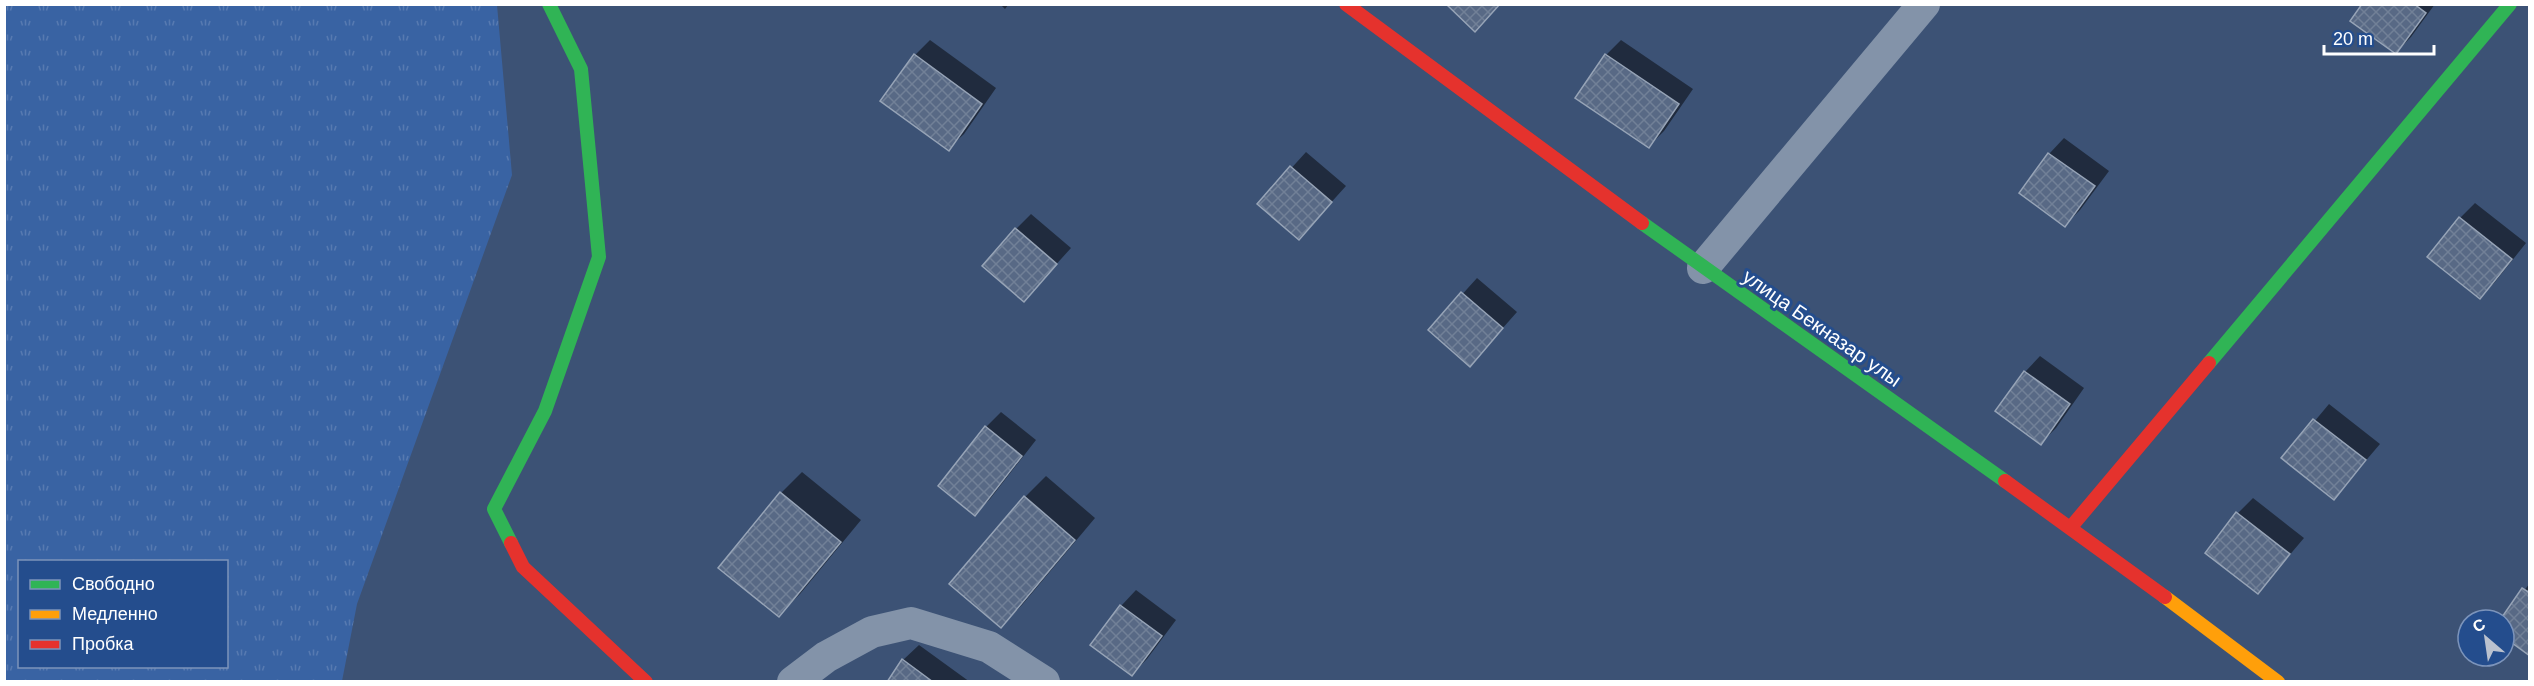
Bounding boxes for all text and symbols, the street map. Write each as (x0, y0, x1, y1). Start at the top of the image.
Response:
scale bar (2324, 18, 2434, 56)
text: 20 m (2333, 29, 2373, 49)
street label: улица Бекназар улы (1739, 265, 1905, 391)
legend (18, 560, 228, 668)
text: Свободно (72, 574, 155, 594)
text: Медленно (72, 604, 158, 624)
north arrow (2456, 608, 2516, 668)
text: С (2470, 615, 2489, 636)
text: Пробка (72, 634, 135, 654)

